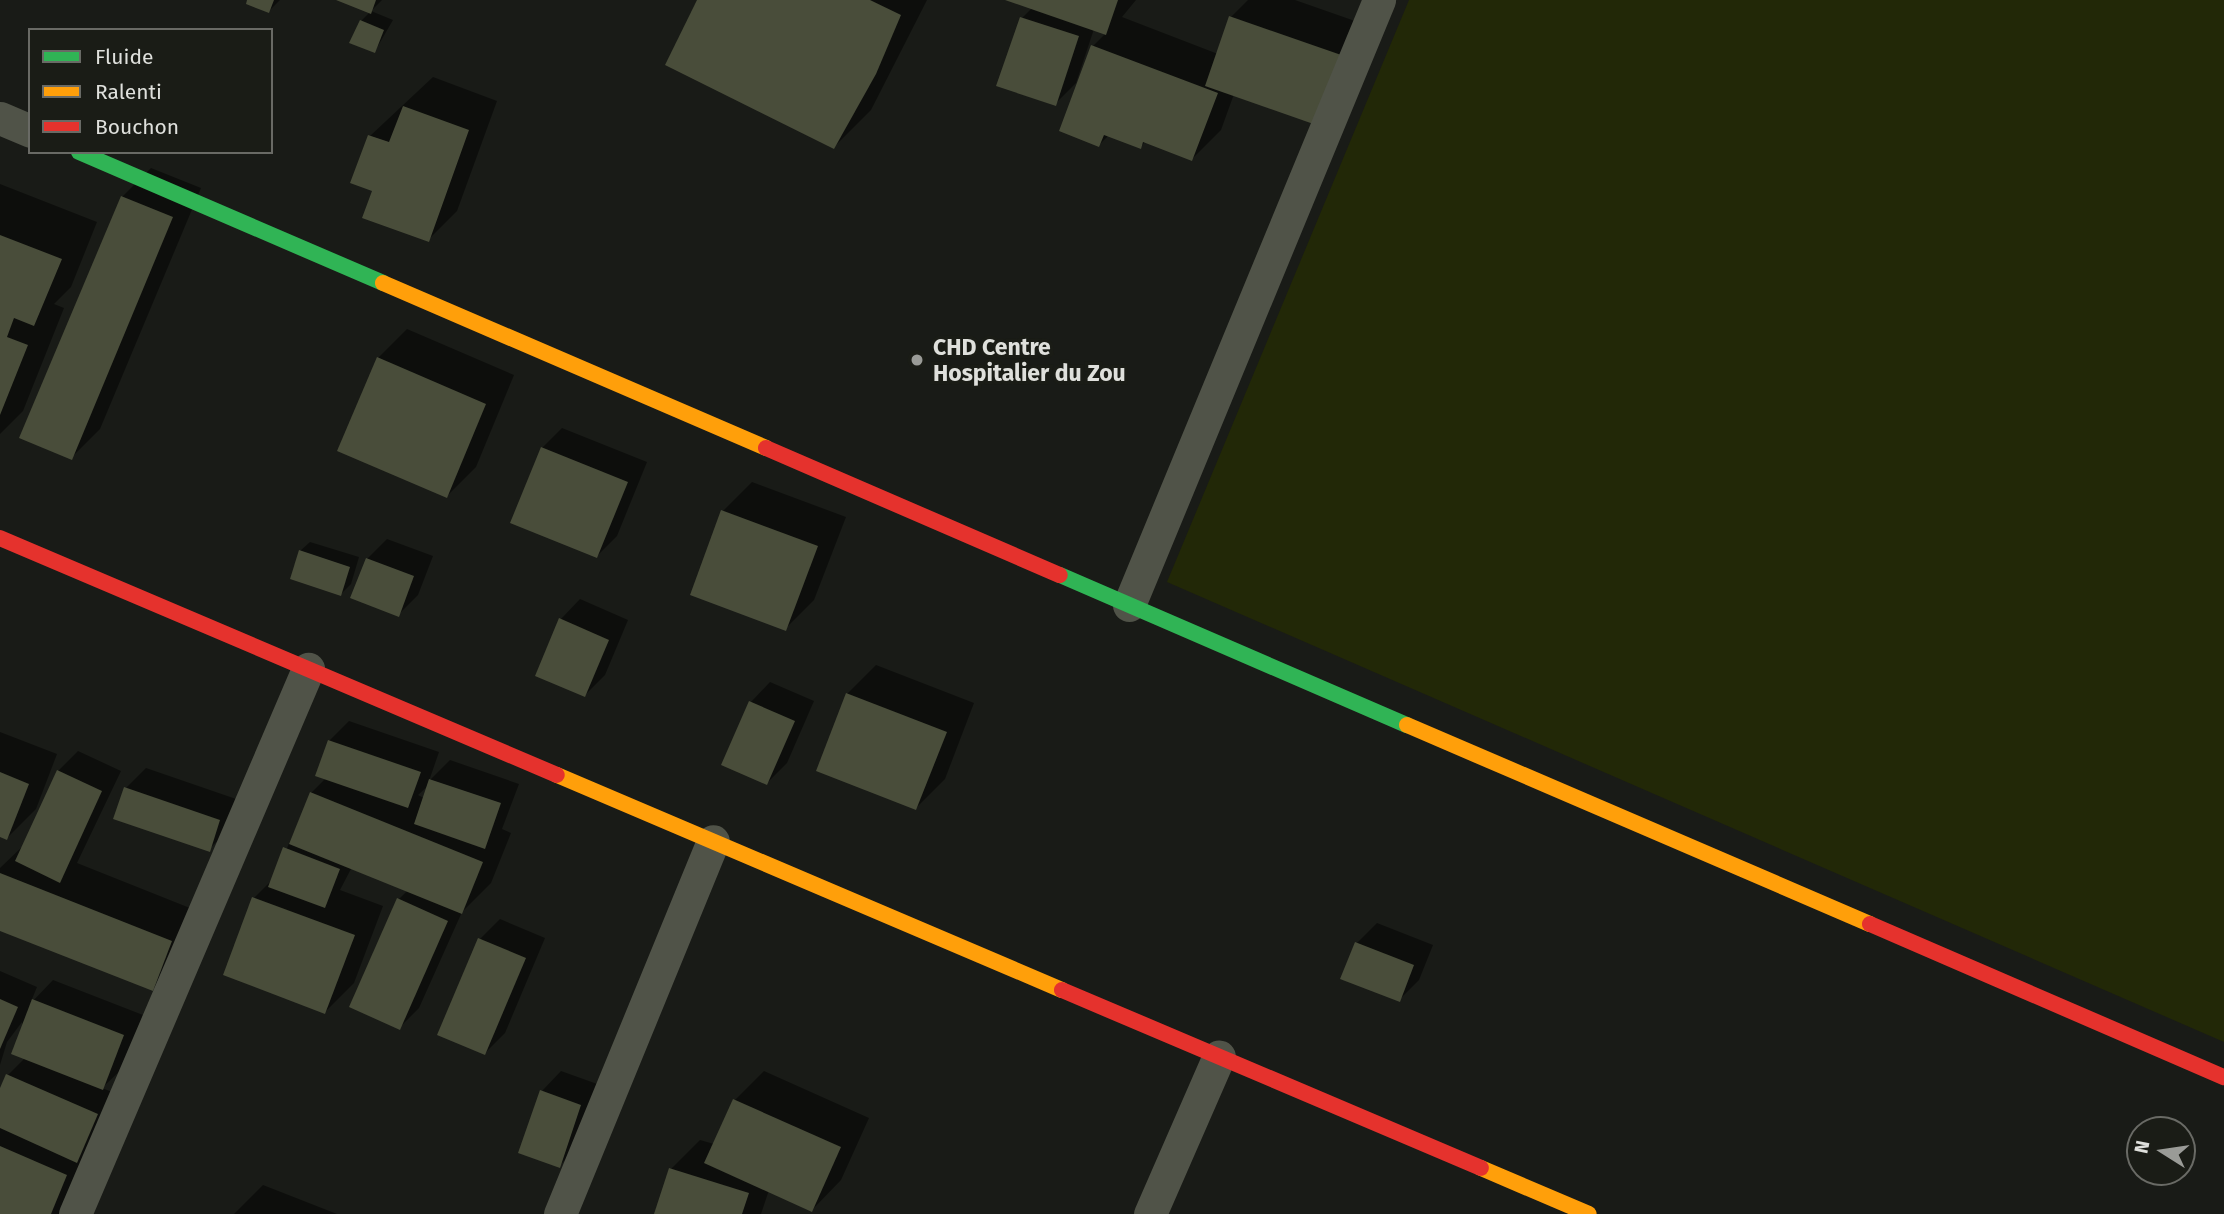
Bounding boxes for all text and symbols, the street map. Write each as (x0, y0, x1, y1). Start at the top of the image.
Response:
legend (28, 28, 273, 154)
text: Fluide (95, 44, 153, 70)
text: Ralenti (95, 79, 162, 105)
text: Bouchon (95, 114, 179, 140)
place label: CHD Centre Hospitalier du Zou (933, 333, 1126, 387)
marker: CHD Centre Hospitalier du Zou (907, 350, 927, 370)
north arrow (2126, 1116, 2196, 1186)
text: N (2129, 1138, 2154, 1156)

